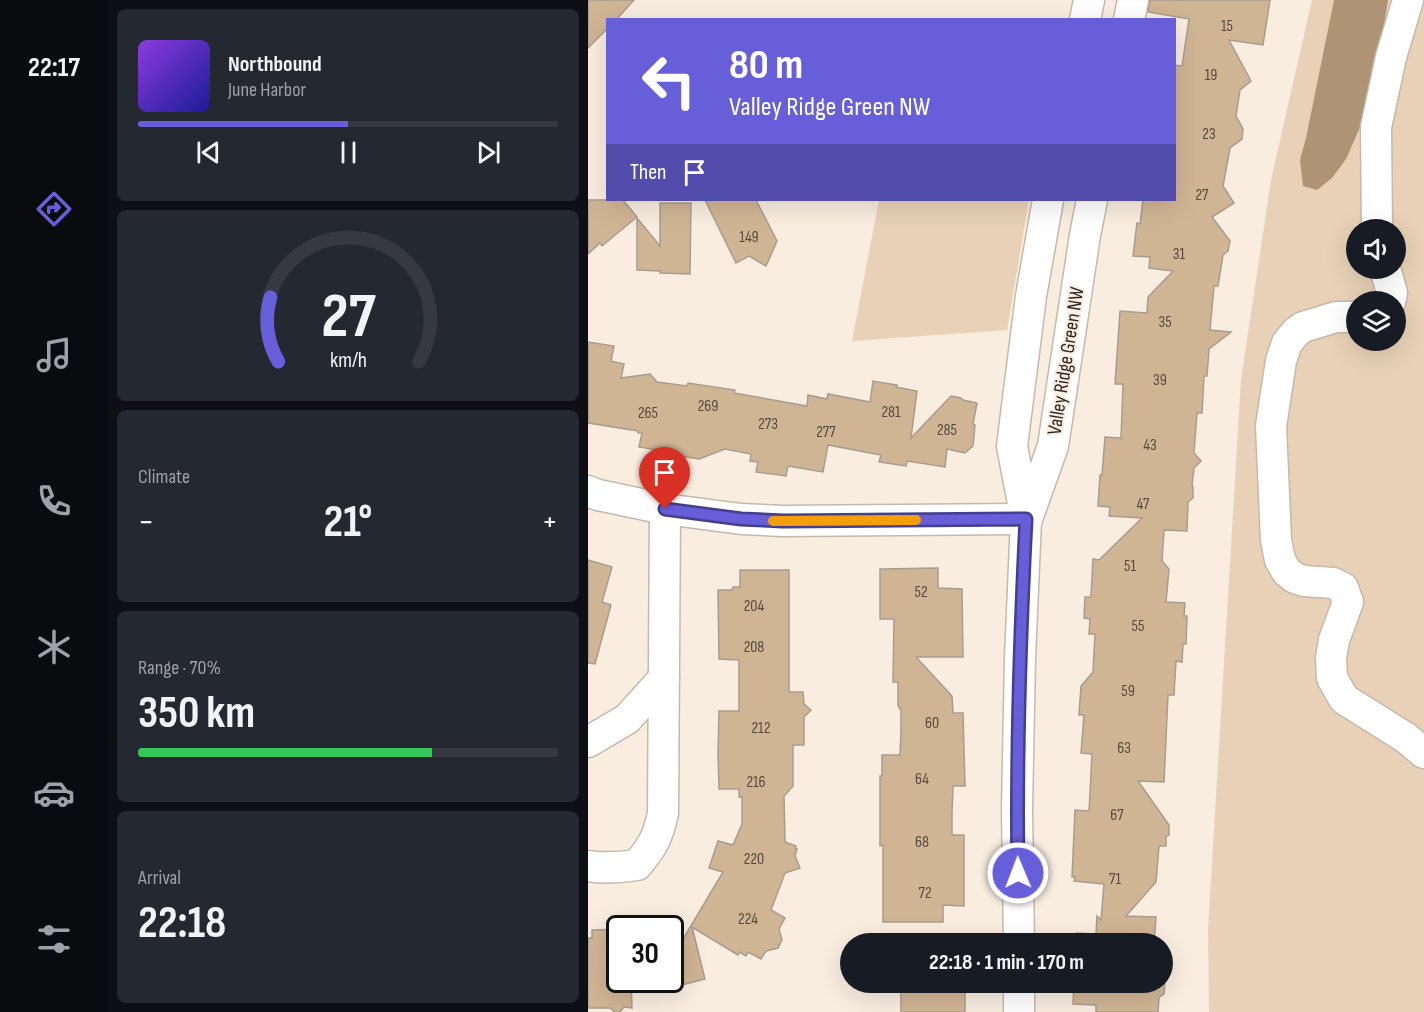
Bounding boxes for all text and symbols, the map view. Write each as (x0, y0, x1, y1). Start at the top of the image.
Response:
house number: 15 (1221, 17, 1233, 36)
text: 80 m (729, 40, 803, 91)
icon: left (630, 42, 708, 120)
text: Northbound (228, 51, 322, 78)
text: 22:17 (28, 52, 80, 84)
house number: 19 (1205, 66, 1217, 85)
text: June Harbor (228, 78, 306, 102)
text: Valley Ridge Green NW (729, 91, 930, 123)
house number: 23 (1202, 125, 1216, 144)
icon: previous (192, 136, 225, 169)
icon: pause (332, 136, 365, 169)
icon: next (472, 136, 505, 169)
icon: arrive (678, 156, 711, 189)
text: Then (630, 159, 666, 186)
house number: 27 (1195, 186, 1209, 205)
icon: directions (33, 188, 75, 230)
map controls (1346, 219, 1406, 351)
button: sound (1346, 219, 1406, 279)
house number: 149 (739, 228, 759, 247)
house number: 31 (1173, 245, 1186, 264)
text: 27 (321, 281, 376, 356)
street label: Valley Ridge Green NW (1042, 285, 1090, 437)
button: layers (1346, 291, 1406, 351)
house number: 35 (1158, 313, 1172, 332)
icon: music (33, 334, 75, 376)
text: km/h (329, 349, 367, 374)
house number: 39 (1153, 371, 1167, 390)
house number: 269 (698, 397, 718, 416)
house number: 281 (881, 403, 901, 422)
house number: 265 (638, 404, 658, 423)
house number: 273 (758, 415, 778, 434)
house number: 285 (937, 421, 957, 440)
house number: 277 (816, 423, 836, 442)
house number: 43 (1143, 436, 1157, 455)
pin (639, 447, 690, 509)
icon: arrive (648, 456, 681, 489)
text: Climate (138, 465, 190, 489)
icon: phone (33, 480, 75, 522)
text: 21° (324, 495, 372, 550)
house number: 47 (1137, 495, 1150, 514)
text: − (138, 502, 154, 542)
text: + (542, 502, 558, 542)
house number: 51 (1124, 557, 1136, 576)
house number: 52 (914, 583, 928, 602)
house number: 204 (744, 597, 765, 616)
house number: 55 (1132, 617, 1144, 636)
icon: climate (33, 626, 75, 668)
house number: 208 (744, 638, 764, 657)
text: Range · 70% (138, 656, 221, 680)
house number: 59 (1121, 682, 1135, 701)
text: 350 km (138, 686, 255, 741)
house number: 60 (925, 714, 939, 733)
house number: 212 (751, 719, 771, 738)
house number: 63 (1117, 739, 1131, 758)
house number: 64 (915, 770, 929, 789)
icon: car (33, 772, 75, 814)
house number: 216 (746, 773, 766, 792)
house number: 67 (1110, 806, 1124, 825)
house number: 68 (915, 833, 929, 852)
position arrow (986, 841, 1050, 905)
house number: 220 (744, 850, 764, 869)
text: Arrival (138, 866, 181, 890)
house number: 71 (1109, 870, 1121, 889)
house number: 72 (919, 884, 931, 903)
text: 22:18 (138, 896, 226, 951)
house number: 224 (738, 910, 758, 929)
speed limit sign: 30 (606, 915, 684, 993)
icon: filters (33, 918, 75, 960)
text: 22:18 · 1 min · 170 m (929, 949, 1084, 976)

